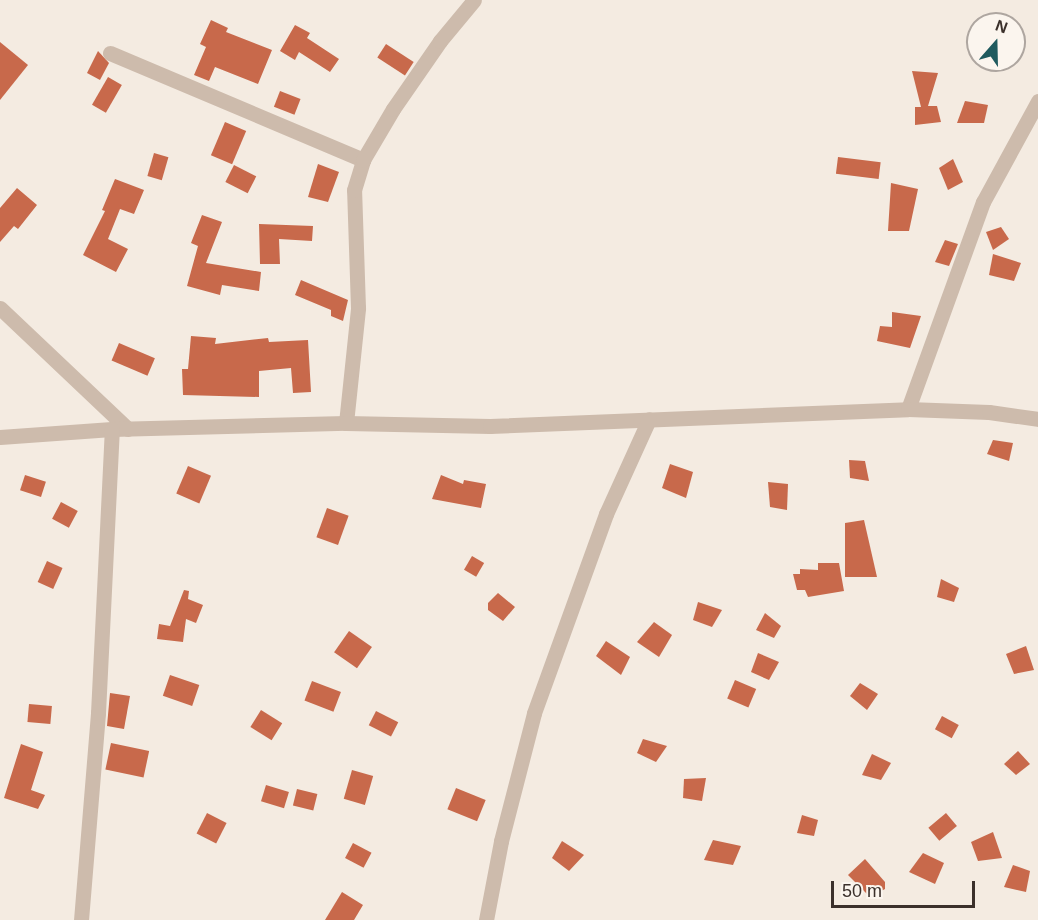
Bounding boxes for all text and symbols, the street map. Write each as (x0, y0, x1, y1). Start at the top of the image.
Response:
north arrow (966, 12, 1026, 72)
text: N (993, 17, 1010, 36)
scale bar (834, 869, 978, 907)
text: 50 m (842, 881, 882, 901)

